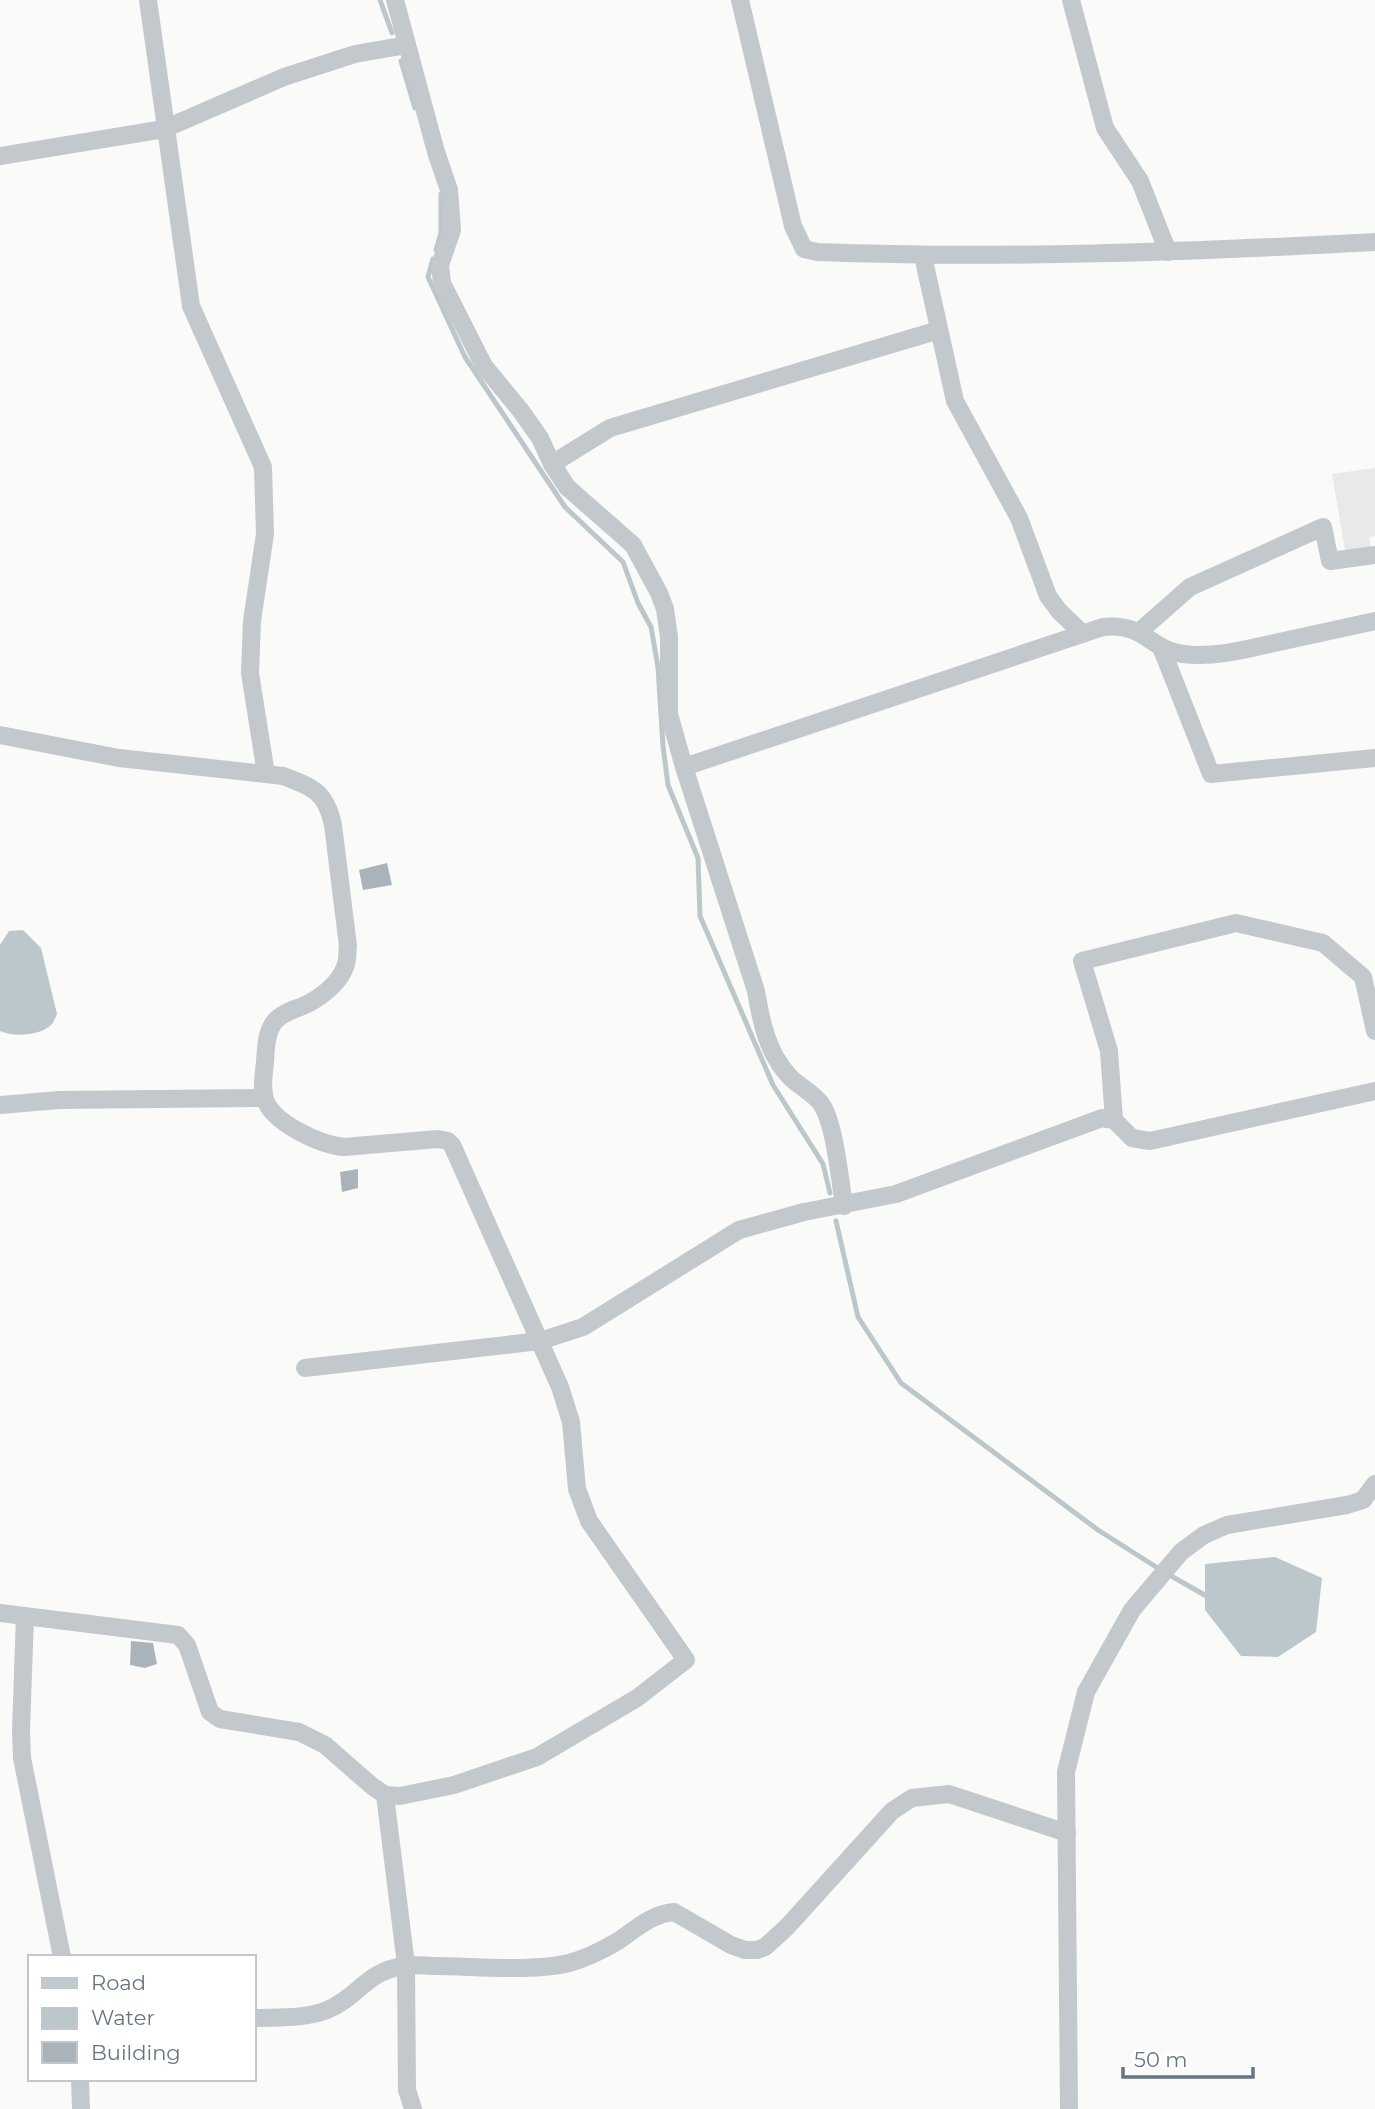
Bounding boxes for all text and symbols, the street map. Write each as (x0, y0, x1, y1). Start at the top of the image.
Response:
legend (28, 1955, 256, 2081)
text: Road (91, 1970, 146, 1995)
text: Water (91, 2005, 155, 2030)
scale bar (1123, 2036, 1252, 2080)
text: Building (91, 2040, 181, 2065)
text: 50 m (1134, 2047, 1188, 2072)

